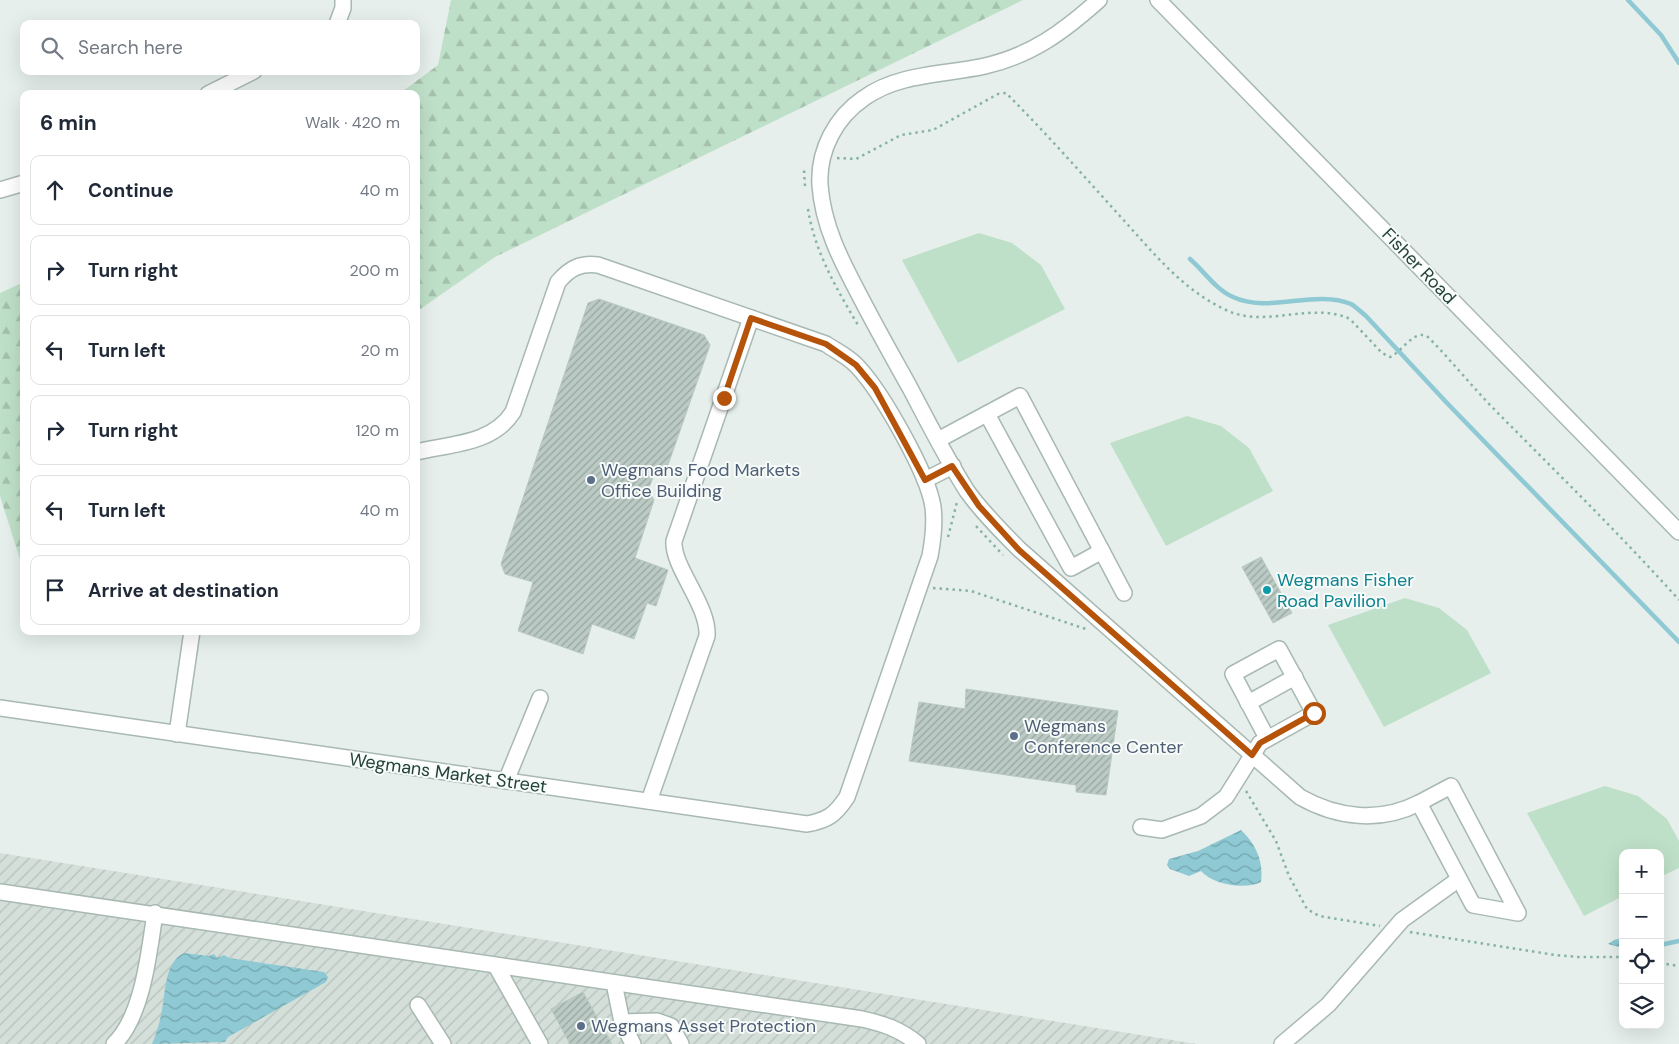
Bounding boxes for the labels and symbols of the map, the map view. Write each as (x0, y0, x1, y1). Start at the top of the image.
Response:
street label: Fisher Road (1377, 223, 1461, 309)
route end (713, 387, 736, 410)
place label: Wegmans Food Markets Office Building (601, 458, 800, 503)
marker: Wegmans Food Markets Office Building (585, 474, 597, 486)
place label: Wegmans Fisher Road Pavilion (1277, 568, 1414, 613)
marker: Wegmans Fisher Road Pavilion (1261, 584, 1273, 596)
route start (1303, 702, 1326, 725)
place label: Wegmans Conference Center (1024, 714, 1184, 759)
marker: Wegmans Conference Center (1008, 730, 1020, 742)
street label: Wegmans Market Street (348, 747, 548, 799)
place label: Wegmans Asset Protection (591, 1014, 816, 1038)
marker: Wegmans Asset Protection (575, 1020, 587, 1032)

